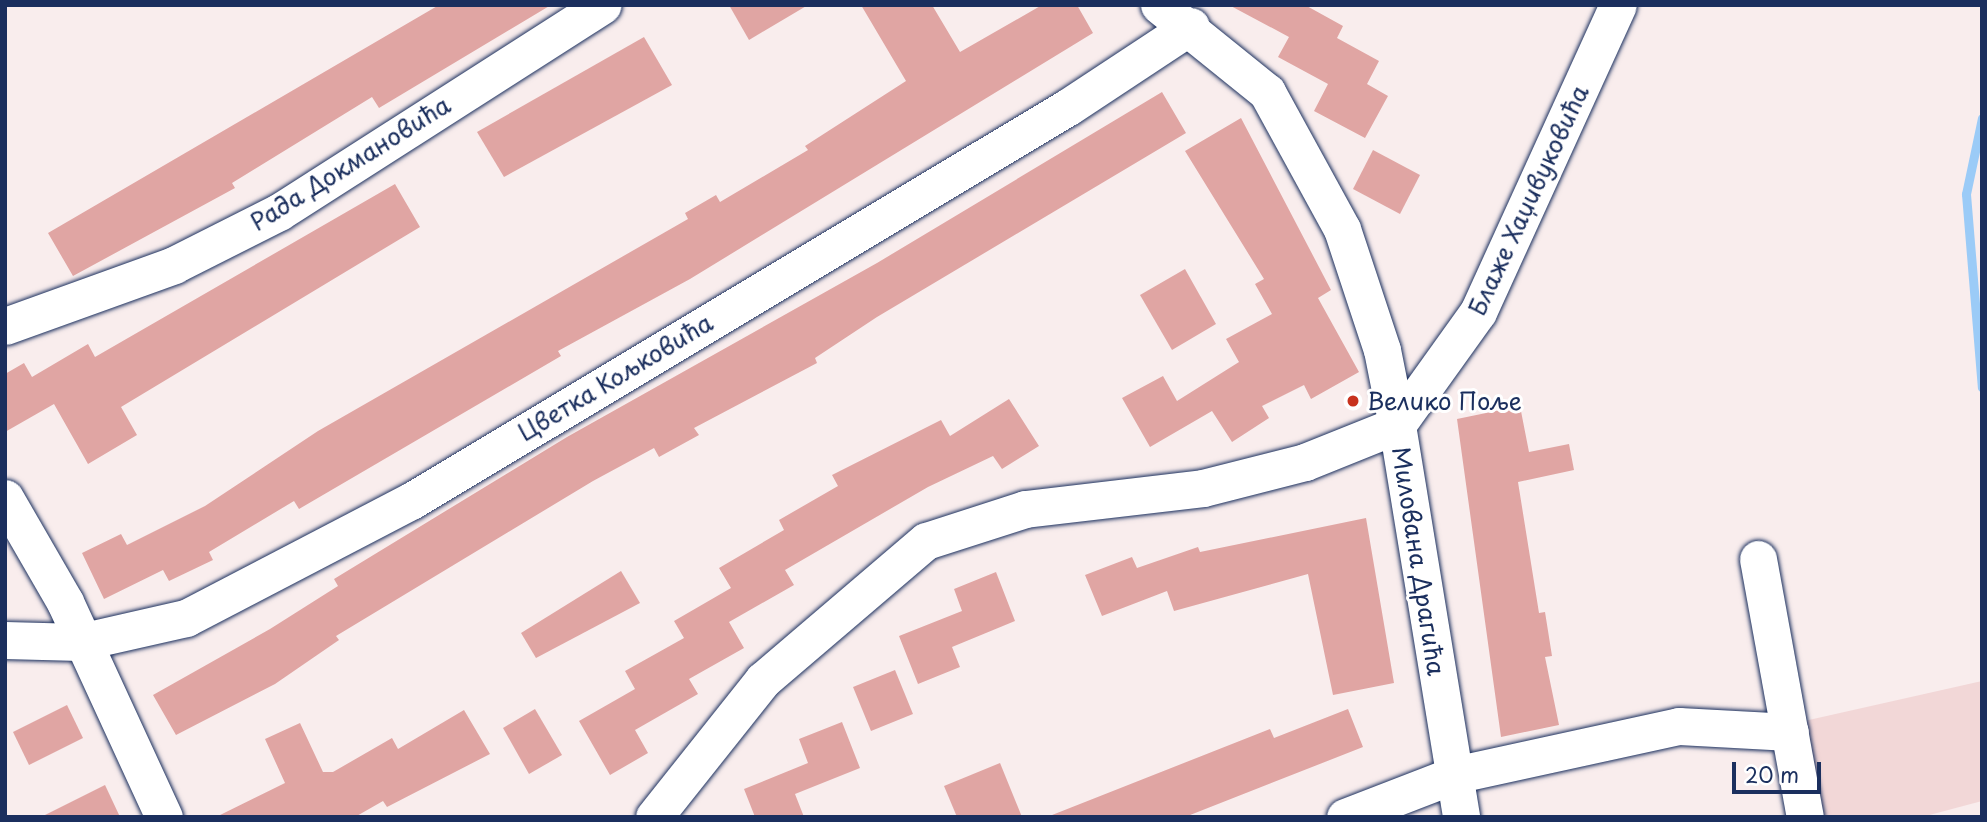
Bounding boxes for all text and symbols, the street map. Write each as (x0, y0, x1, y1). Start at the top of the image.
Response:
street label: Блаже Хаџивуковића (1462, 80, 1594, 320)
street label: Рада Докмановића (244, 90, 456, 236)
street label: Цветка Кољковића (511, 307, 719, 447)
place label: Велико Поље (1367, 387, 1522, 415)
marker: Велико Поље (1345, 393, 1361, 409)
street label: Милована Драгића (1387, 444, 1451, 678)
scale bar (1735, 748, 1824, 792)
text: 20 m (1745, 758, 1799, 790)

